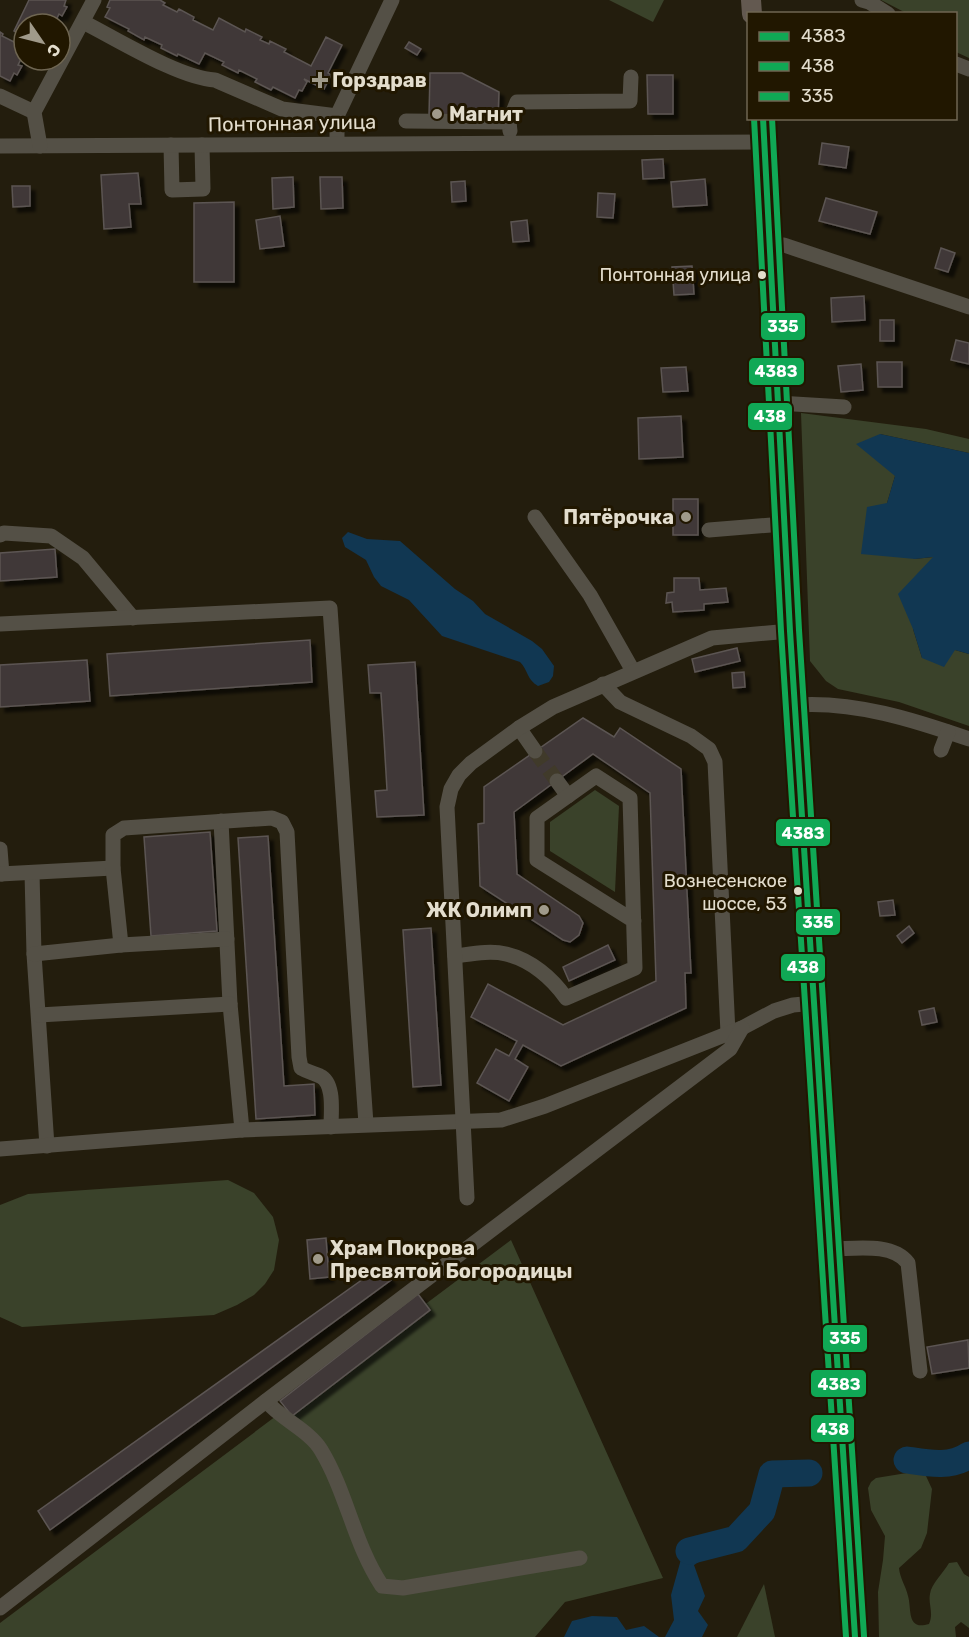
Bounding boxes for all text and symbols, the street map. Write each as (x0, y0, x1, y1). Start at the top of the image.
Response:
north arrow (12, 12, 72, 72)
legend (747, 12, 957, 120)
text: 438З (801, 25, 846, 47)
text: С (43, 40, 65, 60)
text: 438 (801, 55, 834, 77)
place label: Горздрав (332, 68, 427, 92)
marker: Горздрав (313, 73, 327, 87)
text: 335 (801, 85, 833, 107)
place label: Магнит (449, 102, 523, 126)
marker: Магнит (430, 107, 444, 121)
street label: Понтонная улица (208, 110, 376, 136)
place label: Понтонная улица (599, 264, 751, 286)
marker: Понтонная улица (756, 269, 768, 281)
line badge: 335 (760, 312, 806, 341)
text: 335 (767, 317, 799, 336)
line badge: 438З (748, 357, 805, 386)
text: 438З (754, 362, 798, 381)
line badge: 438 (747, 402, 793, 431)
text: 438 (754, 407, 786, 426)
place label: Пятёрочка (563, 505, 674, 529)
marker: Пятёрочка (679, 510, 693, 524)
line badge: 438З (775, 818, 831, 847)
text: 438З (781, 824, 825, 843)
place label: Вознесенское шоссе, 53 (664, 870, 787, 915)
marker: Вознесенское шоссе, 53 (792, 885, 804, 897)
place label: ЖК Олимп (426, 898, 532, 922)
marker: ЖК Олимп (537, 903, 551, 917)
line badge: 335 (795, 908, 841, 936)
text: 335 (802, 913, 834, 932)
line badge: 438 (780, 953, 826, 982)
text: 438 (787, 958, 819, 977)
place label: Храм Покрова Пресвятой Богородицы (330, 1236, 573, 1283)
marker: Храм Покрова Пресвятой Богородицы (311, 1252, 325, 1266)
line badge: 335 (822, 1324, 868, 1353)
text: 335 (829, 1329, 861, 1348)
line badge: 438З (810, 1369, 867, 1398)
text: 438З (817, 1375, 861, 1394)
line badge: 438 (810, 1414, 855, 1443)
text: 438 (817, 1420, 849, 1439)

